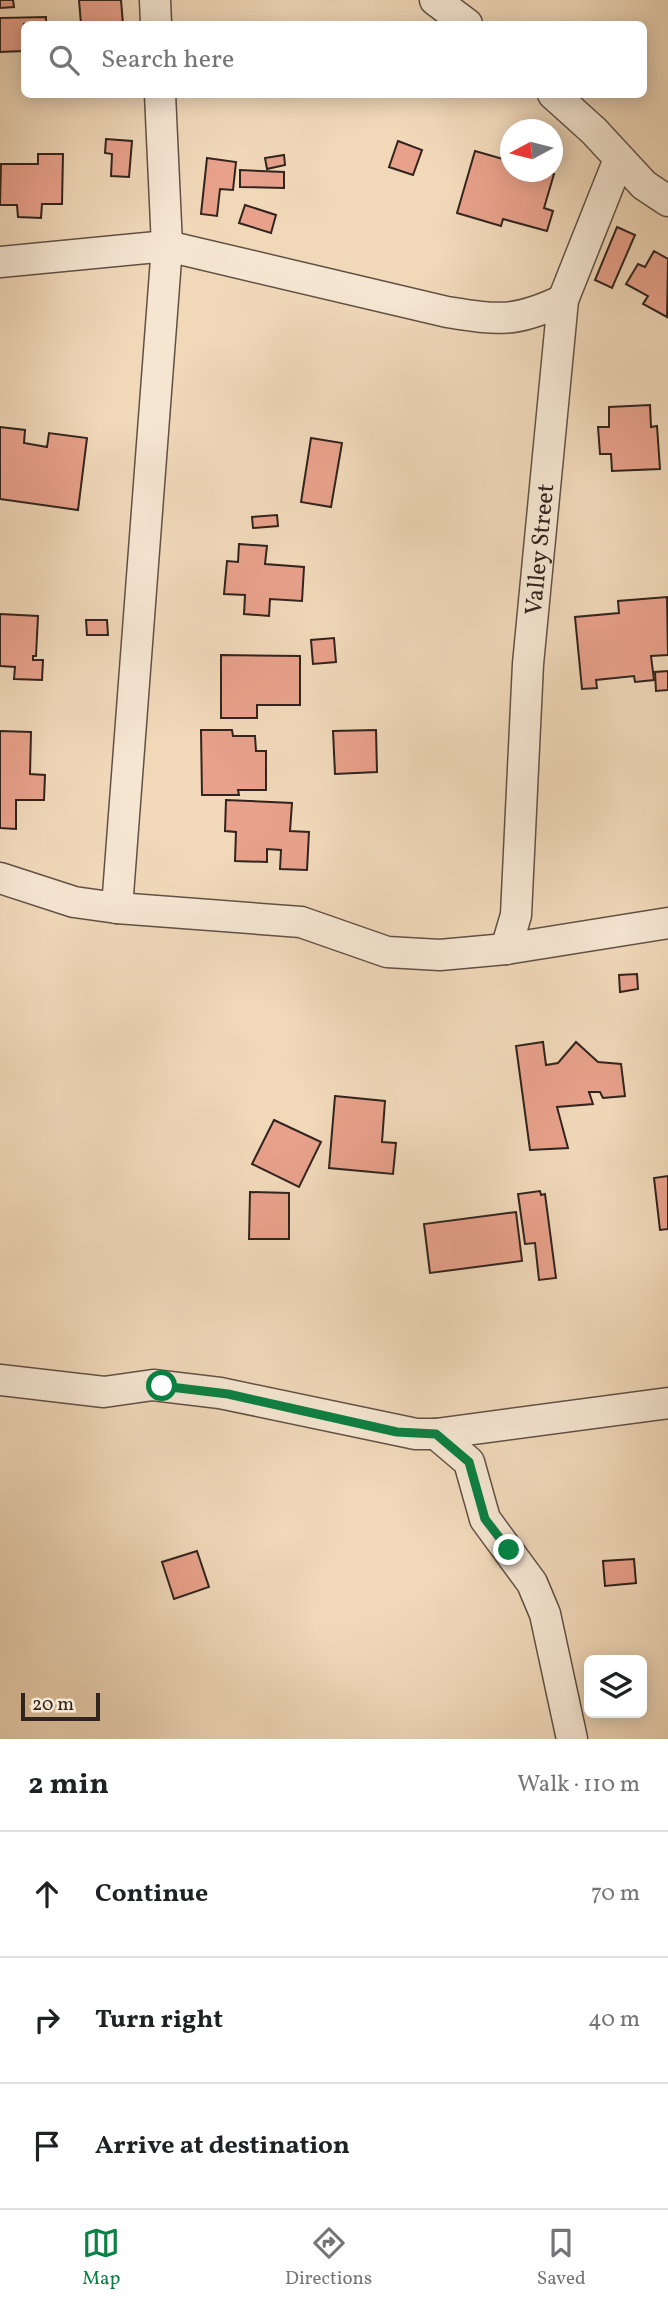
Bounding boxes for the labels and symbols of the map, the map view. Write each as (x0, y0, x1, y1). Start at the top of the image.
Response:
north arrow (500, 119, 563, 182)
street label: Valley Street (518, 482, 564, 617)
route start (146, 1370, 177, 1401)
route end (493, 1534, 524, 1565)
scale bar (21, 1690, 100, 1722)

